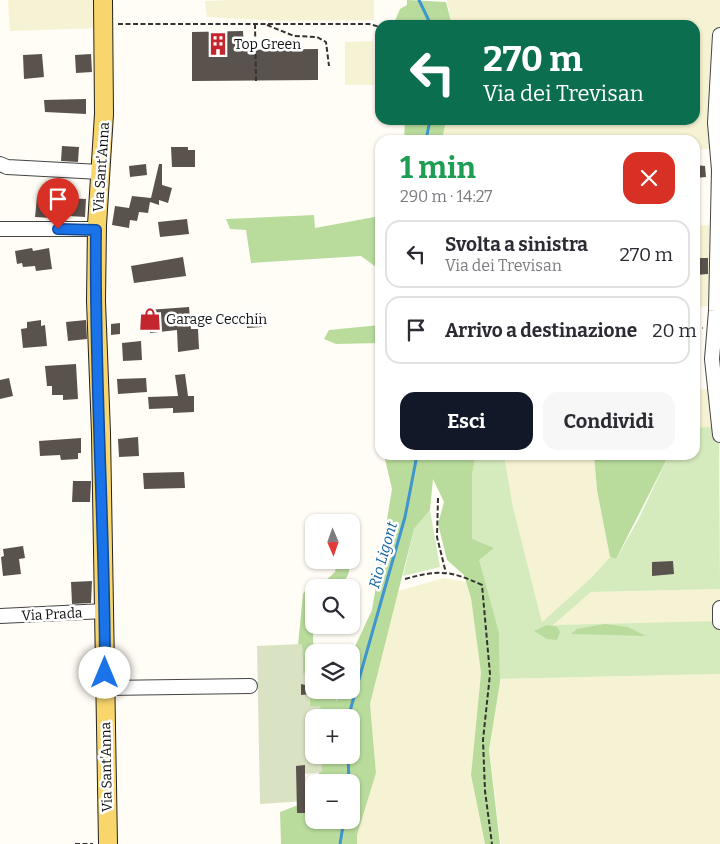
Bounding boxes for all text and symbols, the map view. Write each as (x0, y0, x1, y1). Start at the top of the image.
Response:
building icon: Top Green (205, 31, 231, 57)
place label: Top Green (234, 36, 301, 53)
text: 270 m (483, 38, 583, 80)
icon: left (400, 40, 465, 105)
text: Via dei Trevisan (483, 80, 644, 107)
street label: Via Sant'Anna (90, 121, 113, 213)
text: 1 min (400, 150, 476, 186)
button: close (623, 152, 675, 204)
pin (37, 178, 79, 229)
icon: arrive (44, 185, 72, 213)
text: 290 m · 14:27 (400, 187, 492, 206)
text: Svolta a sinistra (445, 233, 588, 256)
icon: left (402, 240, 430, 268)
text: 270 m (620, 243, 673, 266)
text: Via dei Trevisan (445, 256, 562, 275)
shop icon: Garage Cecchin (137, 306, 163, 332)
place label: Garage Cecchin (166, 311, 267, 328)
icon: arrive (402, 316, 430, 344)
text: Arrivo a destinazione (445, 319, 637, 342)
text: 20 m (652, 319, 697, 342)
button: Esci (400, 392, 533, 450)
button: Condividi (543, 392, 675, 450)
north arrow (305, 514, 360, 569)
map controls (305, 514, 360, 829)
water label: Rio Ligont (365, 519, 401, 590)
button: search (305, 579, 360, 634)
street label: Via Prada (21, 604, 83, 625)
button: layers (305, 644, 360, 699)
position arrow (78, 646, 130, 698)
button: + (305, 709, 360, 764)
street label: Via Sant'Anna (97, 721, 116, 812)
button: − (305, 774, 360, 829)

